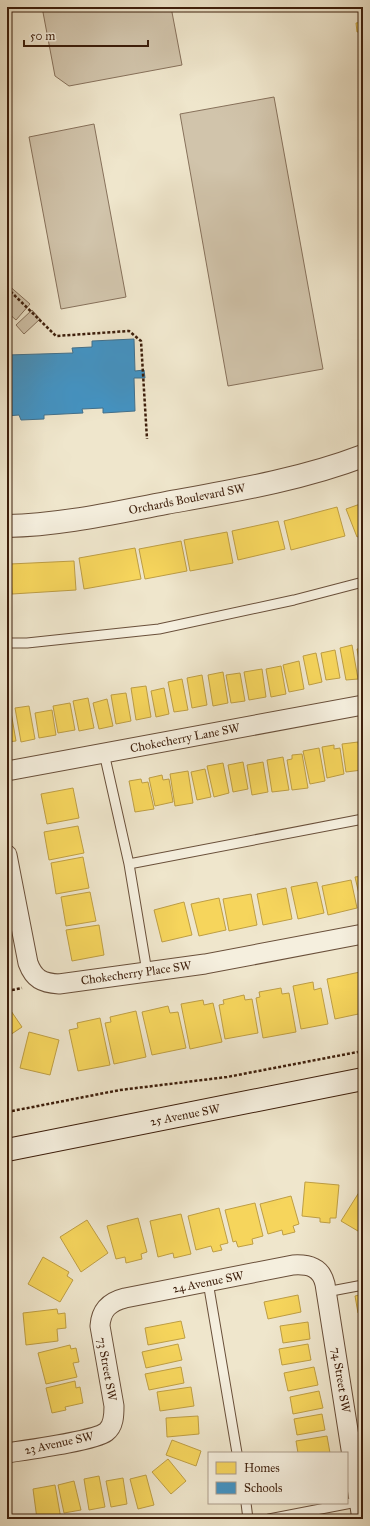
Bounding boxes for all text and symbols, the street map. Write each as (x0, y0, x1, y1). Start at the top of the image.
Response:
scale bar (24, 22, 148, 48)
text: 50 m (30, 29, 55, 43)
street label: Orchards Boulevard SW (127, 481, 247, 517)
street label: Chokecherry Lane SW (129, 720, 242, 756)
street label: Chokecherry Place SW (80, 958, 193, 988)
street label: 25 Avenue SW (149, 1101, 222, 1129)
street label: 24 Avenue SW (171, 1268, 245, 1296)
street label: 73 Street SW (95, 1336, 120, 1403)
street label: 74 Street SW (329, 1346, 353, 1414)
street label: 23 Avenue SW (23, 1429, 95, 1457)
legend (208, 1452, 348, 1504)
text: Homes (244, 1461, 280, 1475)
text: Schools (244, 1481, 282, 1495)

